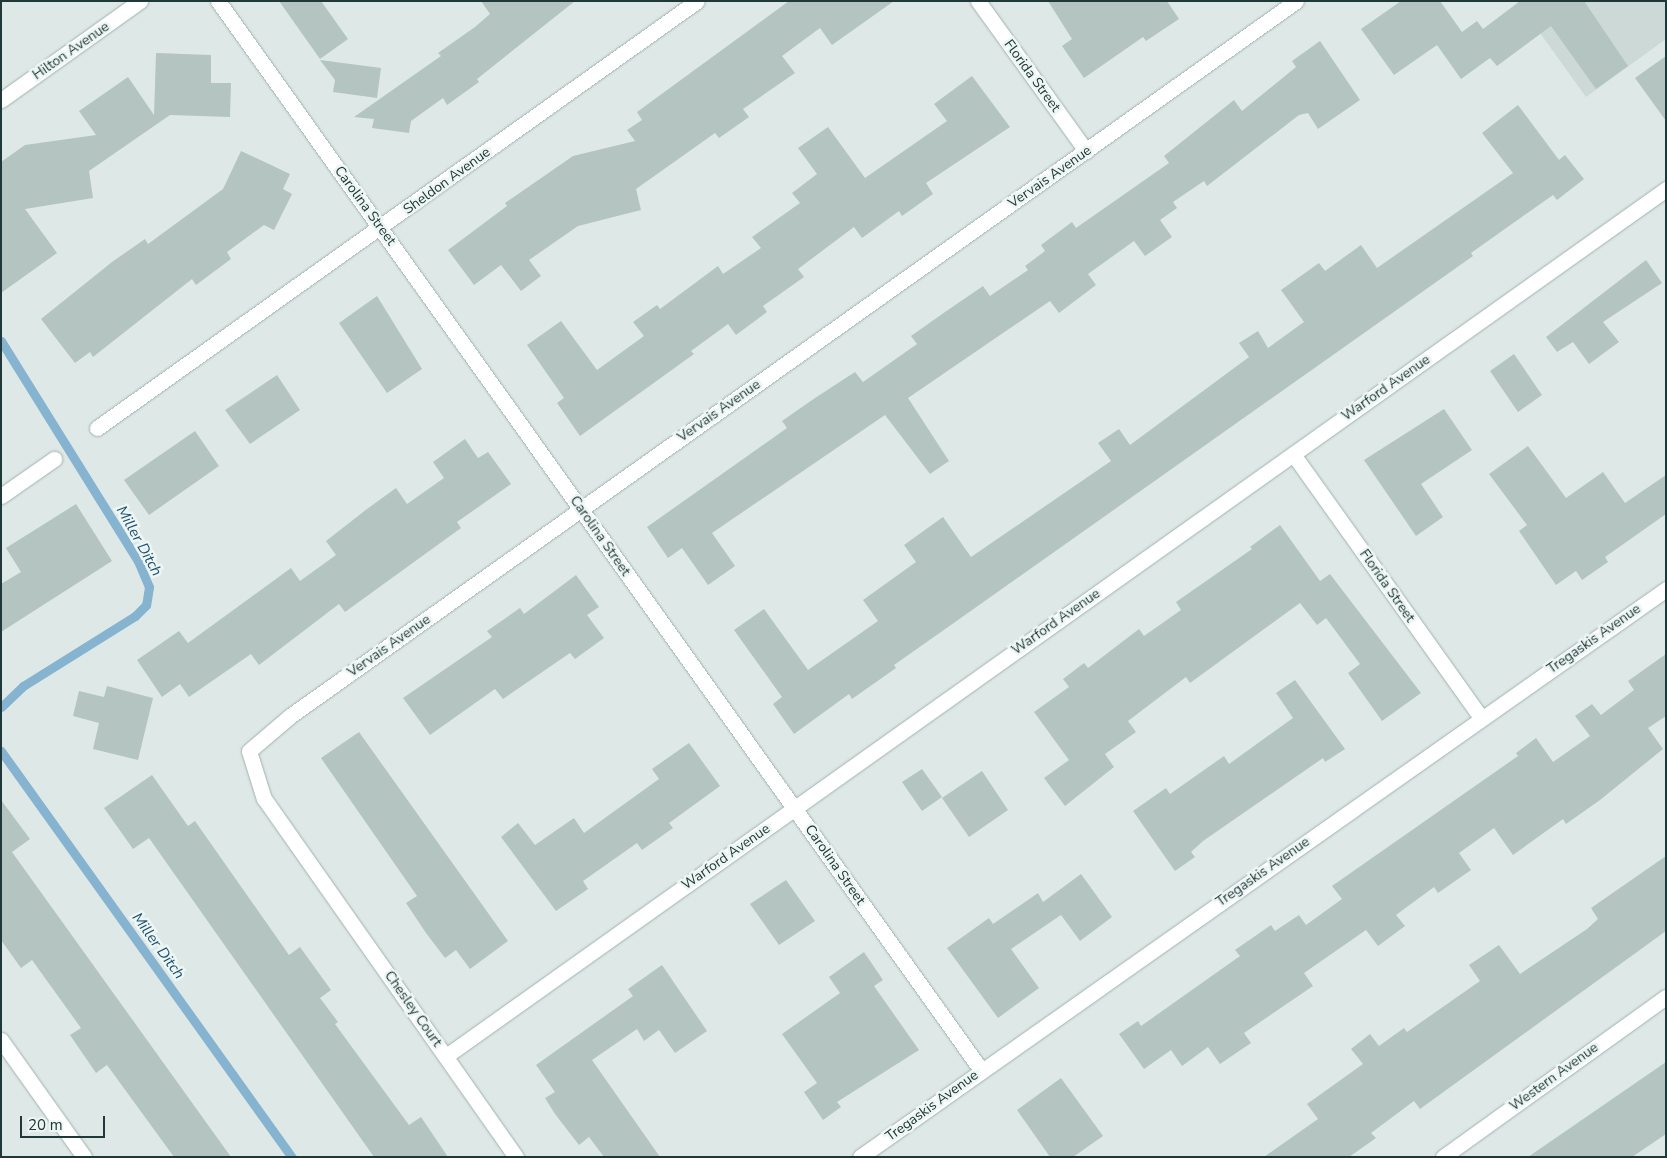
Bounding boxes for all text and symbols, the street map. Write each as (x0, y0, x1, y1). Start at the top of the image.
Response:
street label: Hilton Avenue (29, 18, 113, 84)
street label: Florida Street (1000, 37, 1064, 115)
street label: Vervais Avenue (1005, 142, 1095, 212)
street label: Sheldon Avenue (400, 144, 494, 218)
street label: Carolina Street (331, 163, 399, 249)
street label: Warford Avenue (1339, 351, 1433, 425)
street label: Vervais Avenue (674, 376, 764, 446)
street label: Carolina Street (566, 493, 634, 579)
water label: Miller Ditch (112, 503, 166, 579)
street label: Florida Street (1356, 546, 1418, 626)
street label: Warford Avenue (1009, 585, 1103, 659)
street label: Tregaskis Avenue (1544, 600, 1644, 678)
street label: Vervais Avenue (344, 611, 434, 681)
street label: Warford Avenue (679, 820, 773, 894)
street label: Carolina Street (801, 822, 869, 908)
street label: Tregaskis Avenue (1213, 833, 1313, 911)
water label: Miller Ditch (128, 909, 188, 983)
street label: Chesley Court (381, 968, 445, 1050)
street label: Western Avenue (1507, 1039, 1601, 1115)
street label: Tregaskis Avenue (882, 1067, 982, 1145)
scale bar (22, 1106, 108, 1138)
text: 20 m (28, 1115, 63, 1135)

